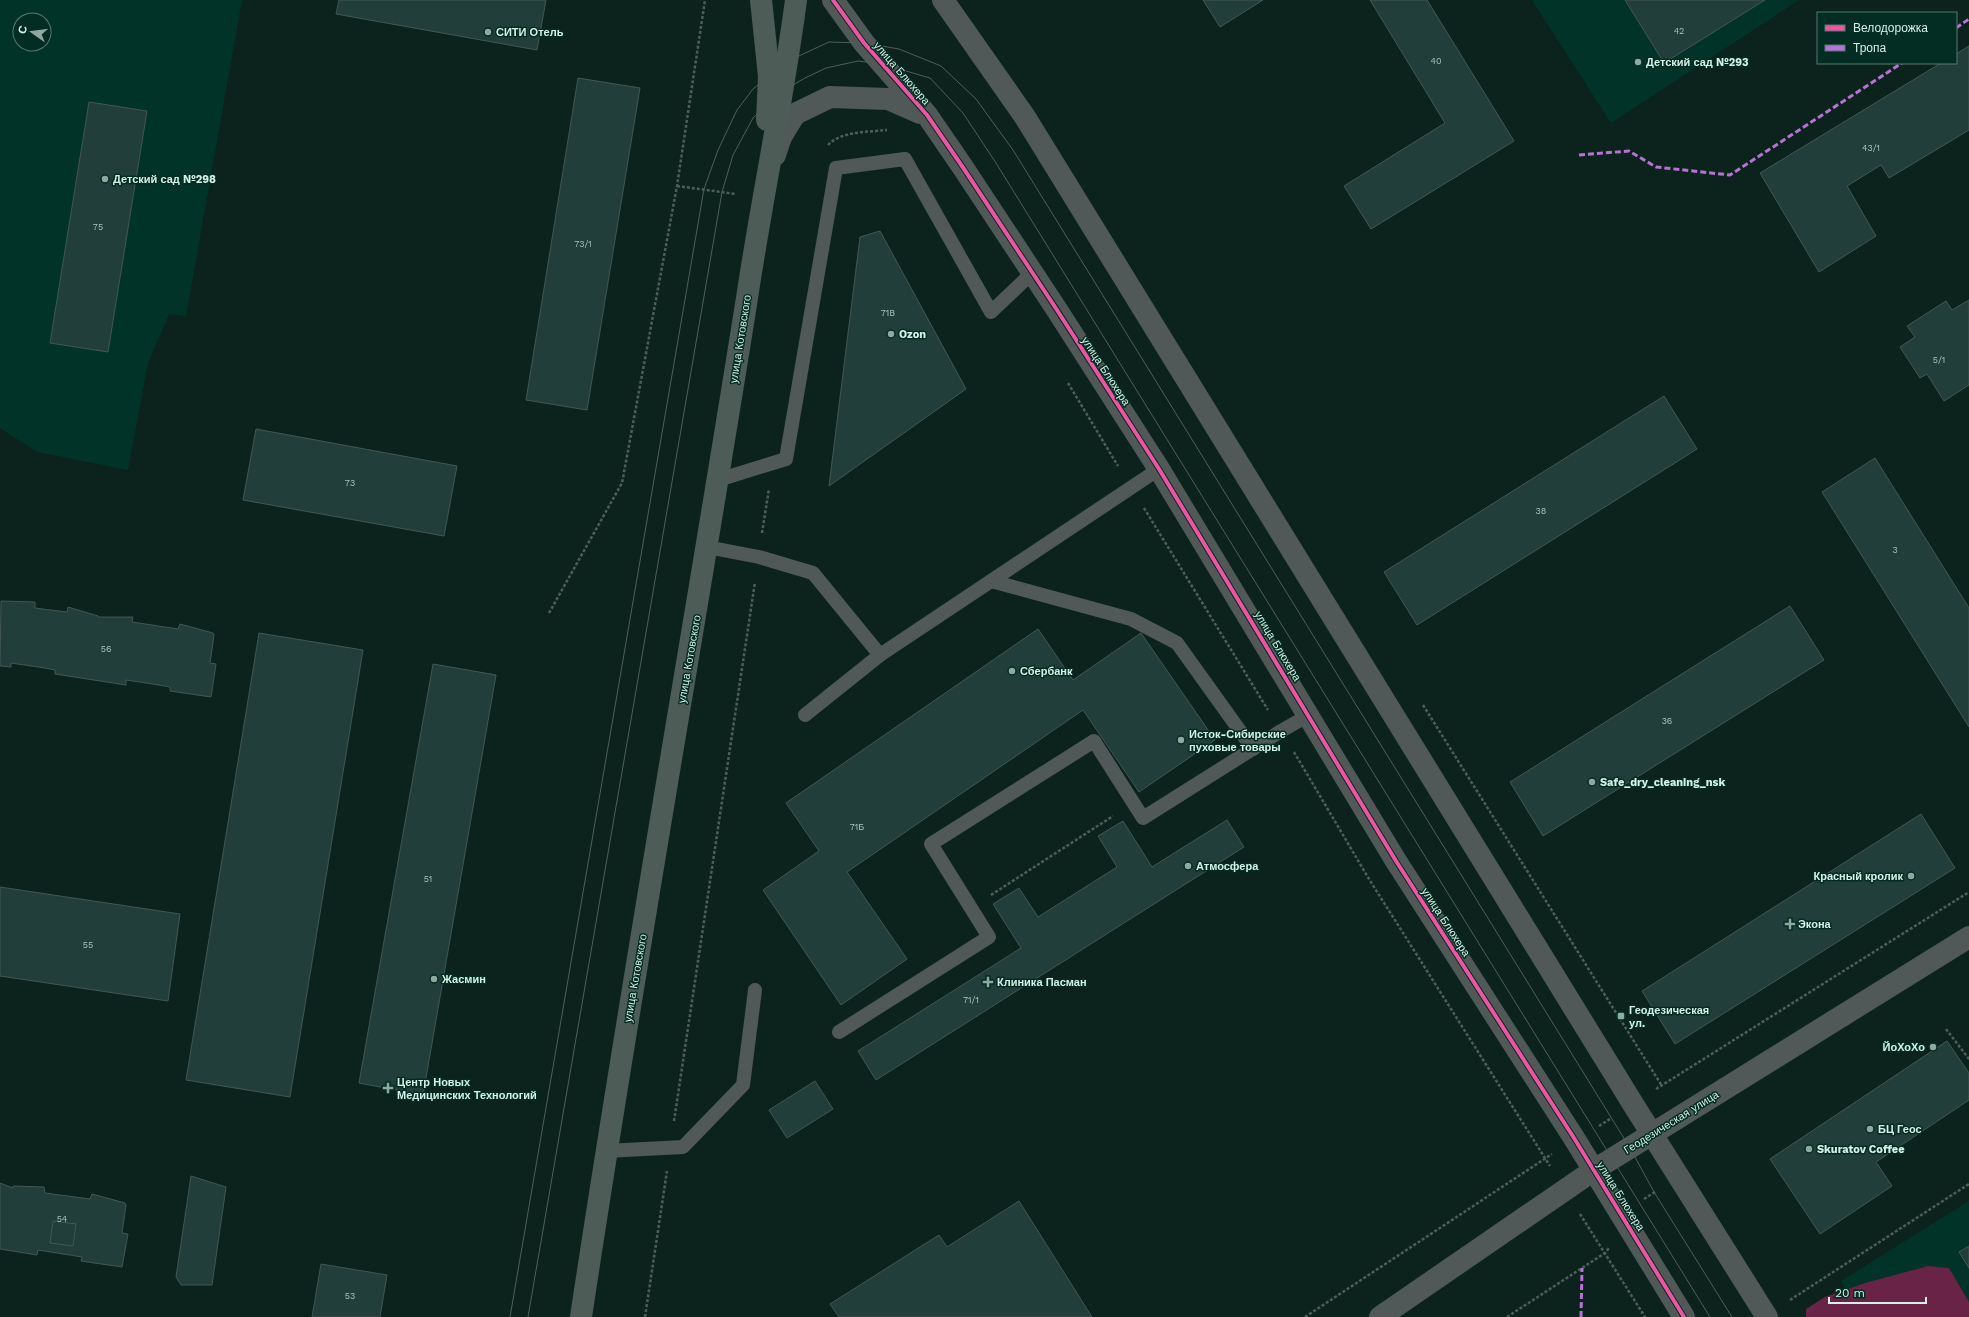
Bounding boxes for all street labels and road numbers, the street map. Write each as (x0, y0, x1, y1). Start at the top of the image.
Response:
street label: улица Блюхера (871, 39, 933, 108)
street label: улица Котовского (727, 294, 754, 384)
street label: улица Блюхера (1079, 334, 1133, 409)
street label: улица Блюхера (1252, 609, 1304, 684)
street label: улица Котовского (675, 614, 704, 704)
street label: улица Блюхера (1419, 885, 1473, 960)
street label: улица Котовского (621, 933, 650, 1023)
street label: Геодезическая улица (1622, 1088, 1722, 1157)
street label: улица Блюхера (1594, 1159, 1648, 1234)

